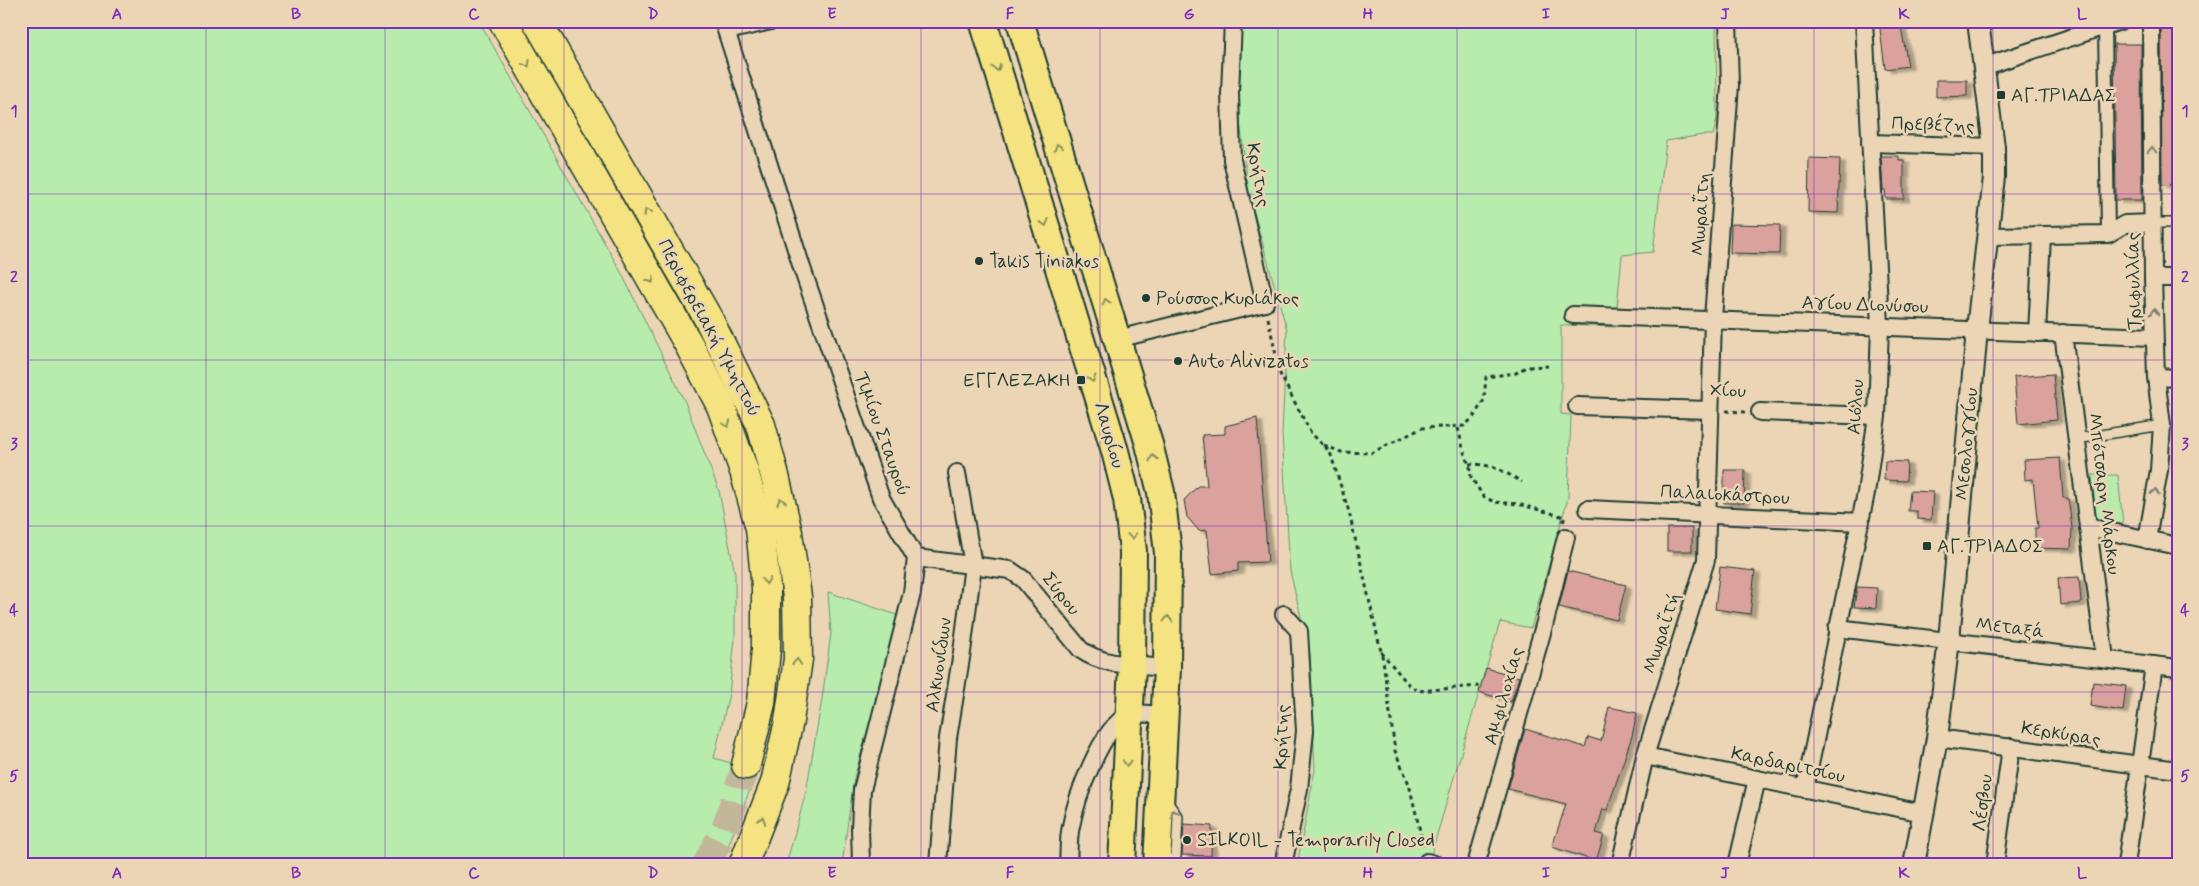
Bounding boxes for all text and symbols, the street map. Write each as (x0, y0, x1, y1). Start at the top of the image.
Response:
text: A (112, 4, 122, 25)
text: B (291, 4, 301, 25)
text: C (468, 4, 480, 25)
text: D (647, 4, 659, 25)
text: E (827, 4, 837, 25)
text: F (1006, 4, 1015, 25)
text: G (1184, 4, 1195, 25)
text: H (1363, 4, 1374, 25)
text: I (1542, 4, 1551, 25)
text: J (1720, 4, 1730, 25)
text: K (1898, 4, 1910, 25)
text: L (2077, 4, 2088, 25)
one-way arrow (520, 58, 530, 67)
one-way arrow (992, 63, 1002, 72)
place label: ΑΓ.ΤΡΙΑΔΑΣ (2011, 83, 2116, 108)
marker: ΑΓ.ΤΡΙΑΔΑΣ (1995, 89, 2007, 101)
text: 1 (10, 101, 18, 122)
text: 1 (2181, 101, 2189, 122)
street label: Πρεβέζης (1891, 111, 1975, 139)
street label: Κρήτης (1240, 141, 1276, 209)
one-way arrow (1054, 143, 1064, 152)
one-way arrow (2147, 146, 2157, 154)
street label: Μωραΐτη (1686, 171, 1716, 257)
one-way arrow (643, 209, 653, 218)
one-way arrow (1039, 219, 1049, 227)
street label: Τριφυλλίας (2121, 232, 2147, 330)
street label: Περιφερειακή Υμηττού (651, 235, 767, 421)
place label: Takis Tiniakos (989, 249, 1100, 274)
marker: Takis Tiniakos (973, 255, 985, 267)
text: 2 (10, 267, 18, 288)
text: 2 (2181, 267, 2189, 288)
one-way arrow (645, 275, 655, 284)
place label: Ρούσσος Κυριάκος (1156, 286, 1299, 311)
street label: Αγίου Διονύσου (1801, 290, 1929, 320)
marker: Ρούσσος Κυριάκος (1140, 292, 1152, 304)
one-way arrow (1101, 299, 1111, 307)
one-way arrow (2148, 308, 2159, 316)
place label: Auto Alivizatos (1188, 349, 1309, 374)
marker: Auto Alivizatos (1172, 355, 1184, 367)
street label: Τιμίου Σταυρού (848, 368, 916, 500)
place label: ΕΓΓΛΕΖΑΚΗ (964, 368, 1071, 393)
marker: ΕΓΓΛΕΖΑΚΗ (1075, 374, 1087, 386)
one-way arrow (1087, 374, 1097, 382)
street label: Χίου (1710, 378, 1746, 404)
street label: Αιόλου (1842, 378, 1870, 436)
street label: Μεσολογγίου (1950, 387, 1984, 501)
street label: Λαυρίου (1088, 399, 1130, 471)
street label: Μπότσαρη Μάρκου (2082, 412, 2126, 576)
one-way arrow (721, 419, 731, 427)
text: 3 (10, 434, 18, 455)
text: 3 (2181, 434, 2189, 455)
one-way arrow (1148, 454, 1158, 462)
street label: Παλαιοκάστρου (1660, 479, 1790, 511)
one-way arrow (2149, 487, 2159, 496)
one-way arrow (776, 497, 787, 506)
one-way arrow (1126, 532, 1137, 540)
place label: ΑΓ.ΤΡΙΑΔΟΣ (1937, 534, 2044, 559)
marker: ΑΓ.ΤΡΙΑΔΟΣ (1921, 540, 1933, 552)
street label: Σύρου (1036, 567, 1086, 621)
one-way arrow (760, 577, 771, 585)
street label: Μωραΐτή (1637, 589, 1687, 677)
text: 4 (9, 600, 19, 621)
text: 4 (2180, 600, 2190, 621)
street label: Μεταξά (1974, 611, 2046, 645)
one-way arrow (1162, 615, 1173, 623)
street label: Αλκυονίδων (920, 616, 958, 714)
street label: Αμφιλοχίας (1478, 644, 1530, 748)
one-way arrow (792, 658, 803, 666)
street label: Κρήτης (1268, 704, 1296, 770)
street label: Κερκύρας (2019, 715, 2103, 753)
street label: Καρδαριτσίου (1729, 741, 1847, 789)
one-way arrow (1121, 759, 1132, 767)
text: 5 (9, 766, 19, 787)
text: 5 (2180, 766, 2190, 787)
street label: Λέσβου (1967, 773, 1999, 833)
one-way arrow (1170, 809, 1180, 818)
one-way arrow (755, 816, 766, 825)
place label: SILKOIL - Temporarily Closed (1197, 828, 1435, 854)
marker: SILKOIL - Temporarily Closed (1181, 834, 1193, 846)
text: A (112, 863, 122, 884)
text: B (291, 863, 301, 884)
text: C (468, 863, 480, 884)
text: D (647, 863, 659, 884)
text: E (827, 863, 837, 884)
text: F (1006, 863, 1015, 884)
text: G (1184, 863, 1195, 884)
text: H (1363, 863, 1374, 884)
text: I (1542, 863, 1551, 884)
text: J (1720, 863, 1730, 884)
text: K (1898, 863, 1910, 884)
text: L (2077, 863, 2088, 884)

